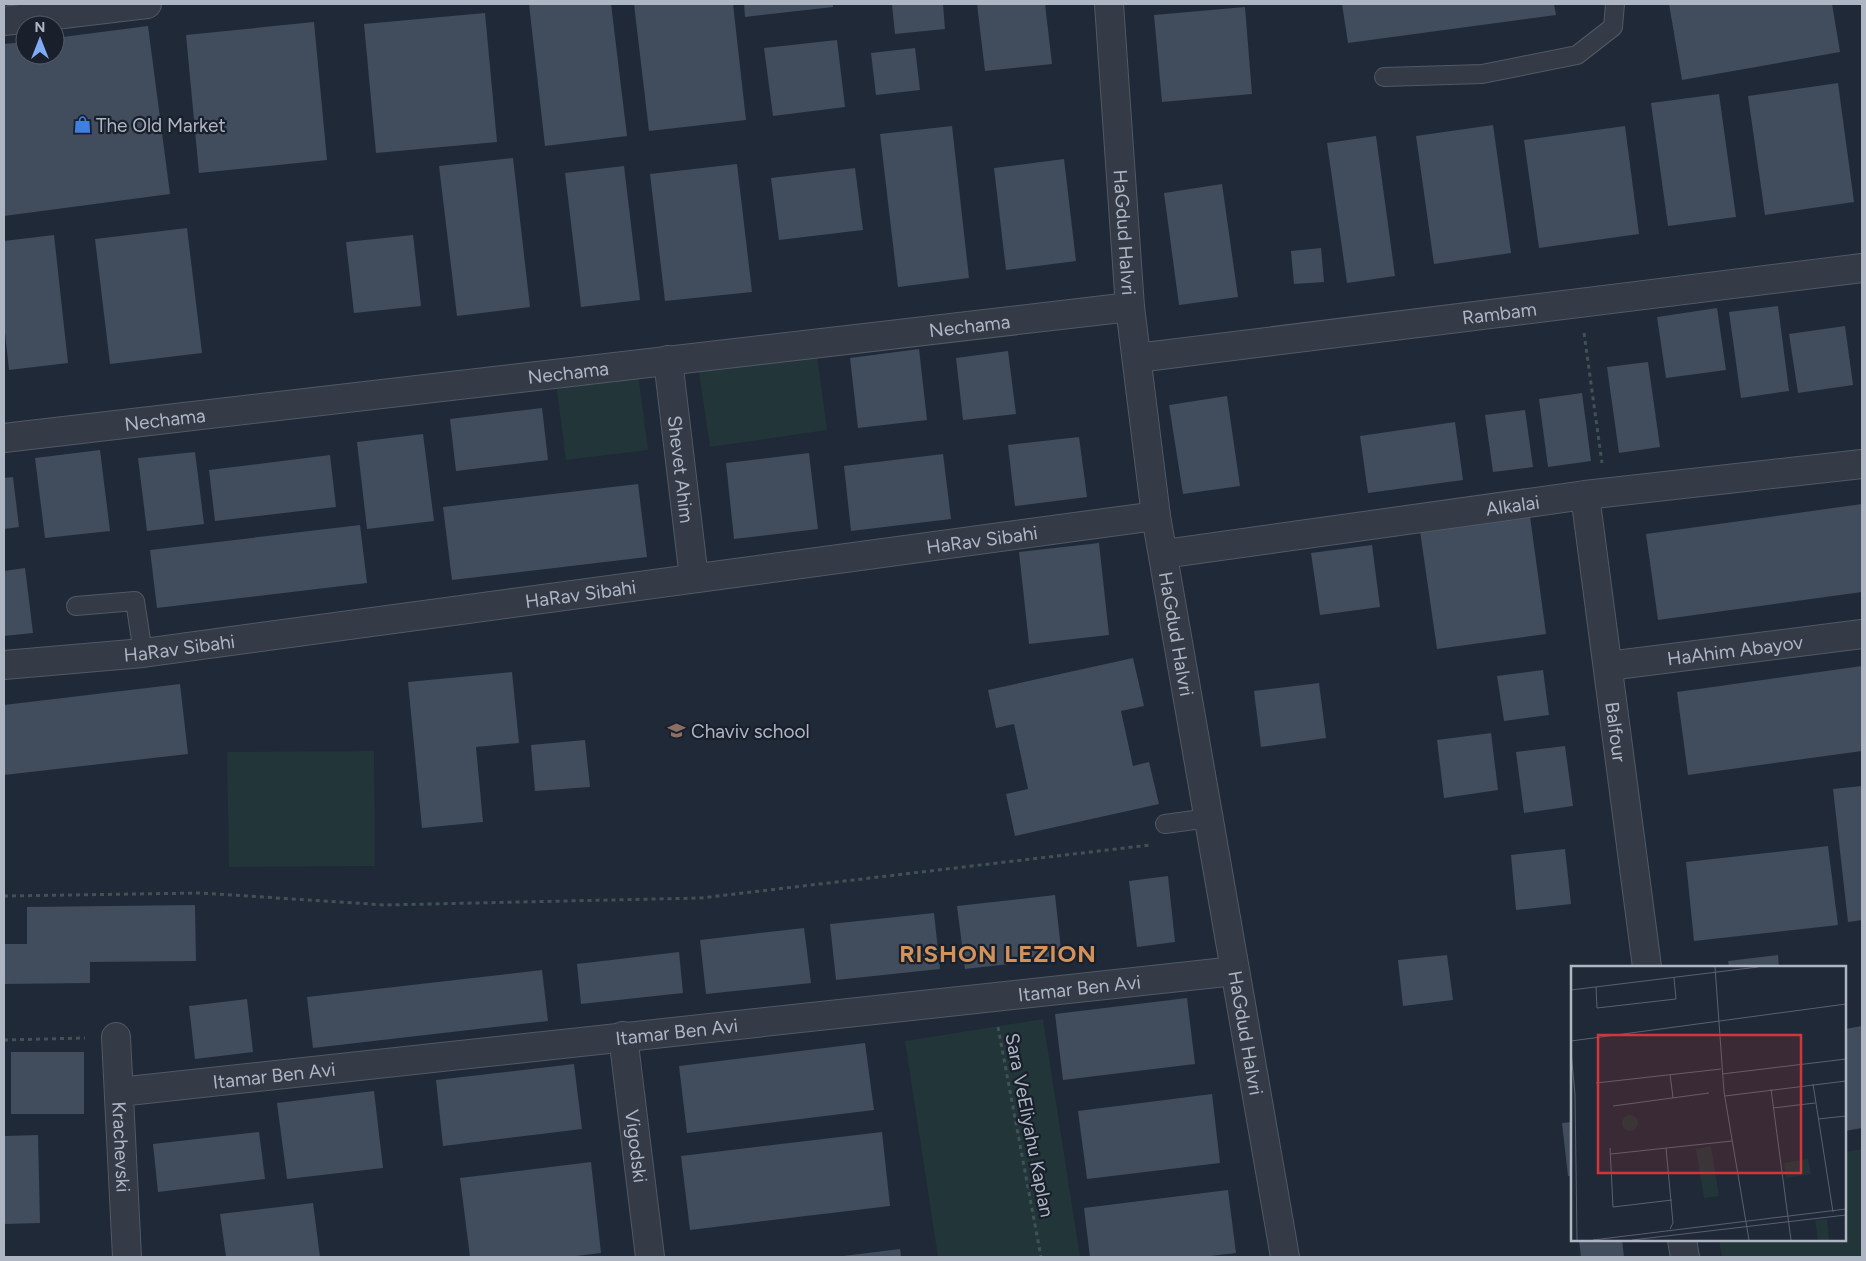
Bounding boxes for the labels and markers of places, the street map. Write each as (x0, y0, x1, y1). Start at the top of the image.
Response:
place label: The Old Market (96, 114, 226, 137)
shop icon: The Old Market (72, 115, 92, 135)
place label: Chaviv school (691, 720, 810, 743)
school or university icon: Chaviv school (667, 721, 687, 741)

